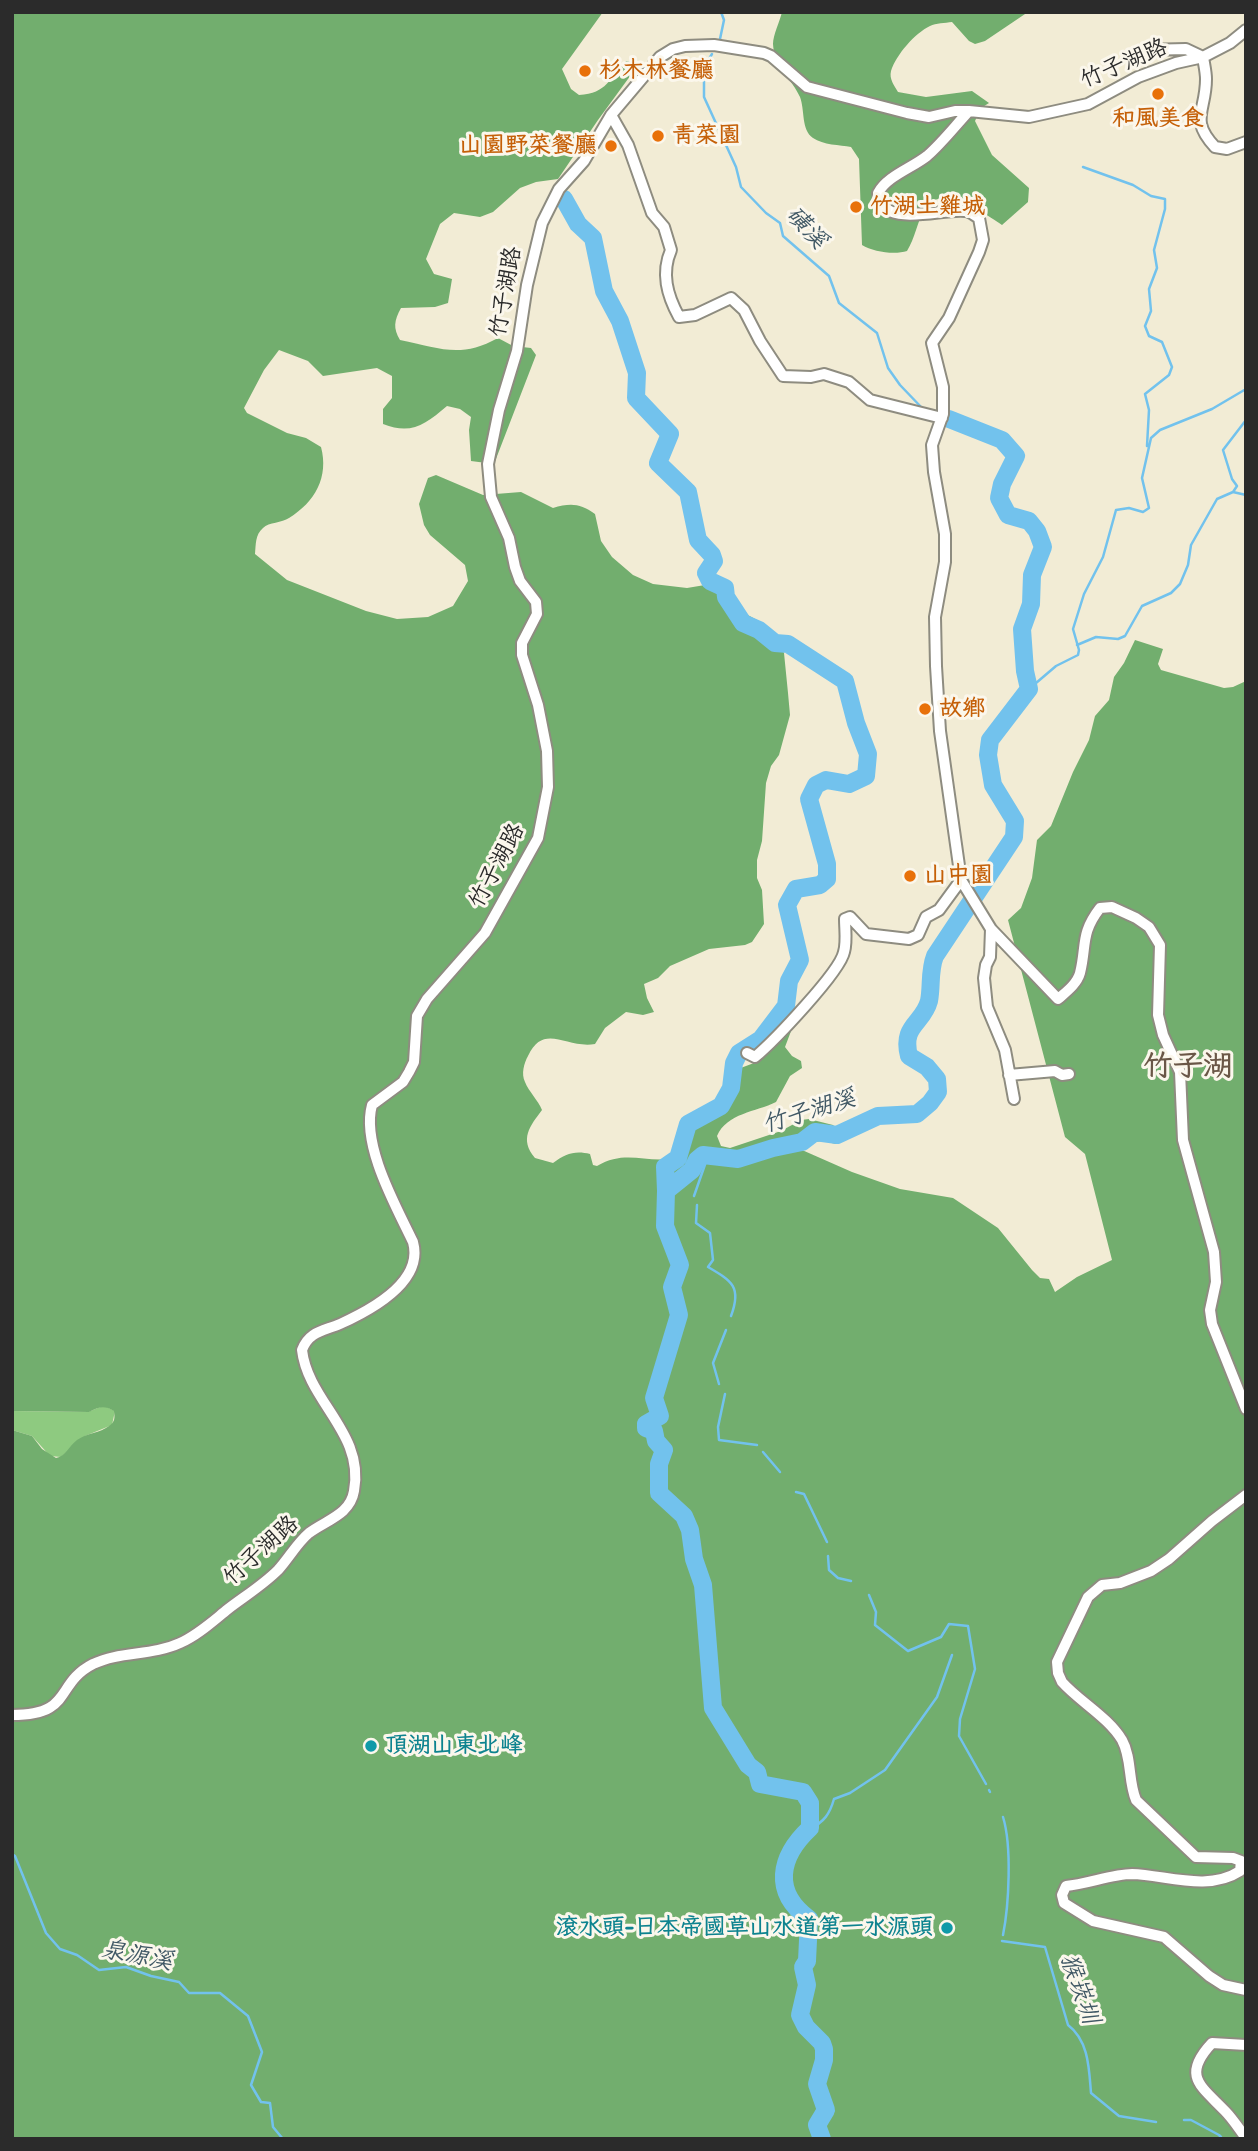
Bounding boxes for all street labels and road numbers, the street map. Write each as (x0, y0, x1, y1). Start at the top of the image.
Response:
street label: 竹子湖路 (1076, 33, 1172, 95)
street label: 竹子湖路 (484, 244, 528, 340)
street label: 竹子湖路 (463, 819, 531, 913)
street label: 竹子湖路 (218, 1510, 304, 1592)

